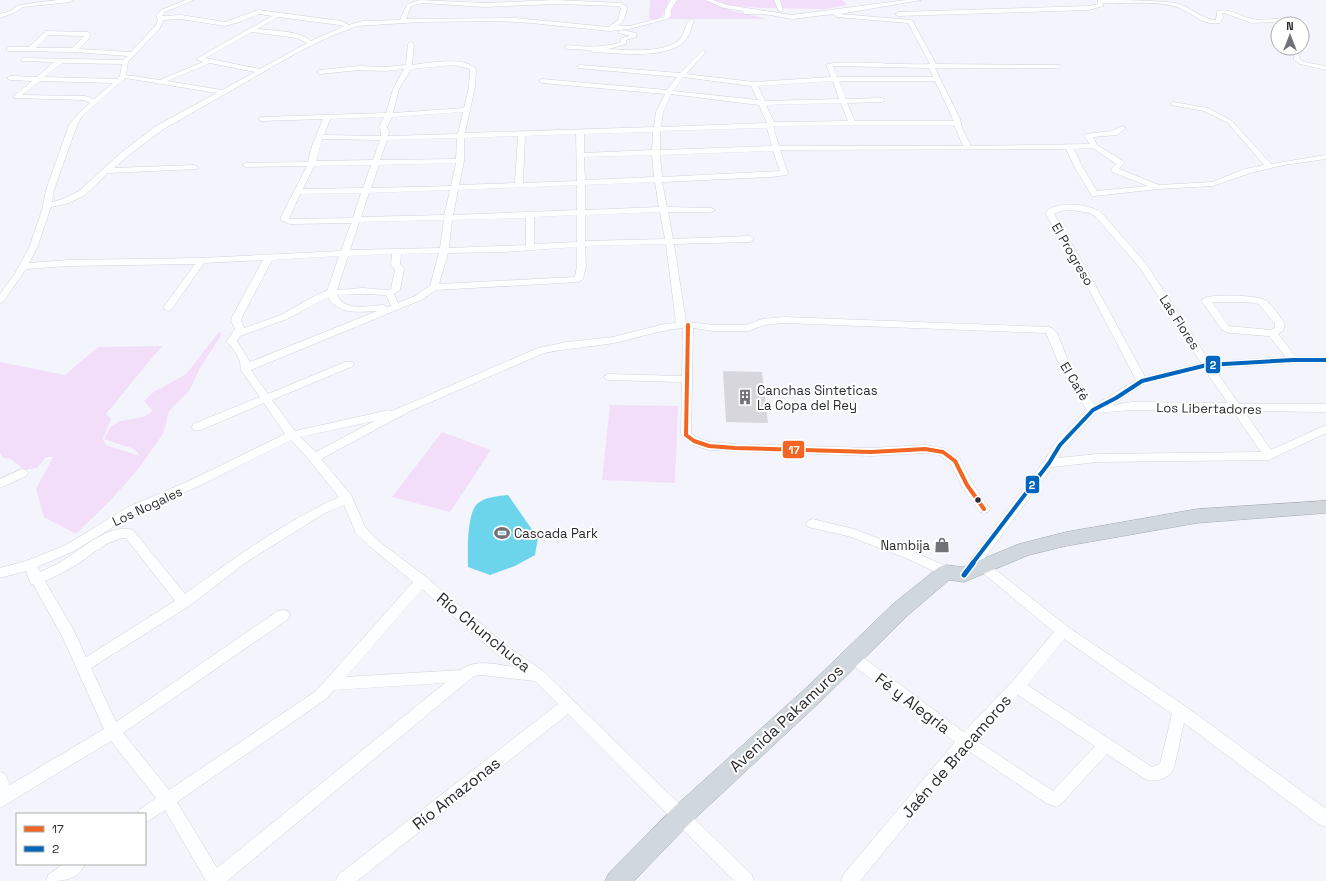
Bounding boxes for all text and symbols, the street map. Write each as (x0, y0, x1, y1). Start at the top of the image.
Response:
north arrow (1270, 16, 1310, 56)
text: N (1286, 19, 1294, 33)
street label: El Progreso (1048, 220, 1097, 289)
street label: Las Flores (1156, 292, 1204, 353)
line badge: 2 (1205, 355, 1221, 374)
text: 2 (1210, 358, 1217, 372)
street label: El Café (1056, 359, 1093, 404)
place label: Canchas Sinteticas La Copa del Rey (757, 382, 878, 414)
building icon: Canchas Sinteticas La Copa del Rey (736, 388, 754, 406)
street label: Los Libertadores (1156, 399, 1262, 418)
line badge: 17 (782, 440, 805, 459)
text: 17 (788, 443, 800, 457)
line badge: 2 (1025, 475, 1040, 494)
text: 2 (1029, 478, 1036, 492)
street label: Los Nogales (109, 483, 185, 530)
unlabelled marker (973, 495, 983, 505)
sports icon: Cascada Park (493, 524, 511, 542)
place label: Cascada Park (514, 525, 598, 542)
shop icon: Nambija (933, 536, 951, 554)
place label: Nambija (880, 537, 931, 554)
street label: Río Chunchuca (432, 588, 535, 677)
street label: Avenida Pakamuros (725, 660, 848, 777)
street label: Fé y Alegría (871, 668, 954, 738)
street label: Jaén de Bracamoros (897, 690, 1016, 823)
street label: Río Amazonas (408, 752, 505, 834)
legend (16, 813, 146, 865)
text: 17 (52, 821, 64, 837)
text: 2 (52, 841, 59, 857)

